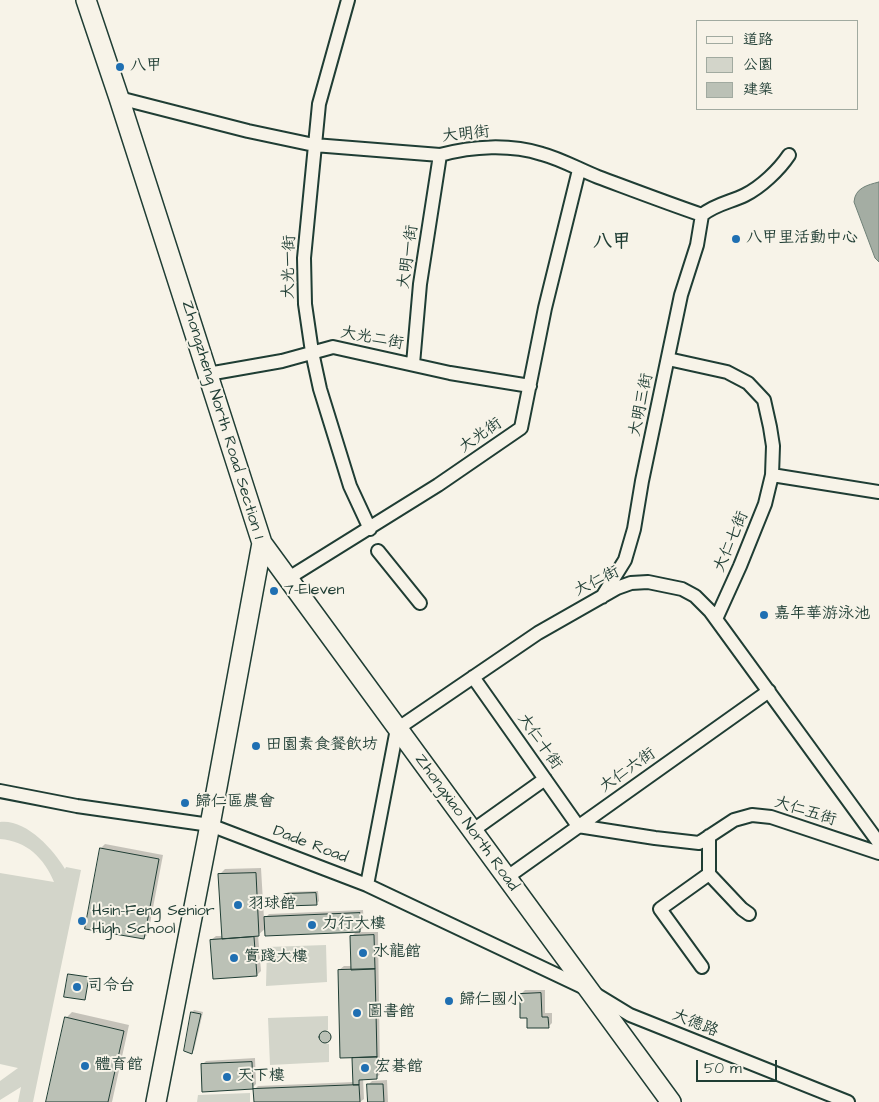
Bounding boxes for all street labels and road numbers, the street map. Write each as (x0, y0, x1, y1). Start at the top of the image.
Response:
street label: 大明街 (441, 123, 491, 147)
street label: 大明一街 (395, 224, 423, 290)
street label: 大光一街 (280, 235, 300, 299)
street label: Zhongzheng North Road Section 1 (177, 299, 267, 541)
street label: 大光二街 (339, 323, 405, 355)
street label: 大明三街 (626, 372, 658, 438)
street label: 大光街 (456, 414, 506, 458)
street label: 大仁七街 (711, 509, 753, 575)
street label: 大仁街 (571, 563, 623, 601)
street label: 大仁十街 (513, 710, 565, 774)
street label: 大仁六街 (596, 745, 660, 797)
street label: Zhongxiao North Road (410, 751, 522, 895)
street label: 大仁五街 (772, 793, 838, 831)
street label: Dade Road (270, 822, 350, 868)
street label: 大德路 (669, 1006, 721, 1042)

